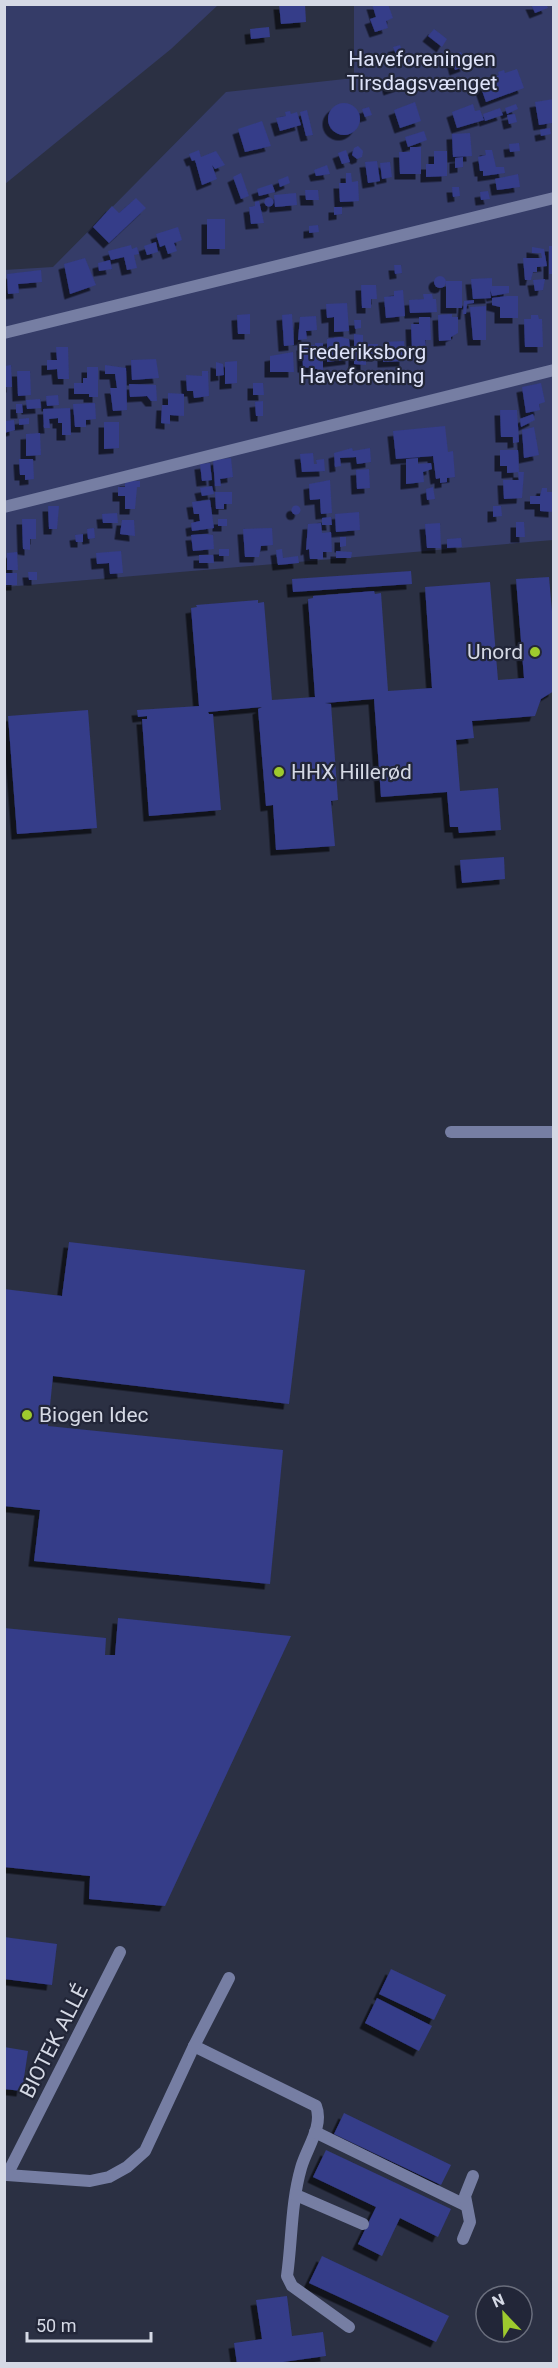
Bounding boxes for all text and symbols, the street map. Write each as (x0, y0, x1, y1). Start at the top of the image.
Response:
park label: Haveforeningen Tirsdagsvænget (347, 47, 498, 95)
park label: Frederiksborg Haveforening (298, 340, 426, 388)
place label: Unord (467, 640, 523, 664)
marker: Unord (528, 645, 542, 659)
place label: HHX Hillerød (291, 760, 412, 784)
marker: HHX Hillerød (272, 765, 286, 779)
place label: Biogen Idec (39, 1403, 149, 1427)
marker: Biogen Idec (20, 1408, 34, 1422)
street label: BIOTEK ALLÉ (15, 1980, 93, 2102)
north arrow (474, 2284, 534, 2344)
text: N (489, 2290, 507, 2312)
scale bar (27, 2305, 152, 2343)
text: 50 m (36, 2315, 76, 2336)

